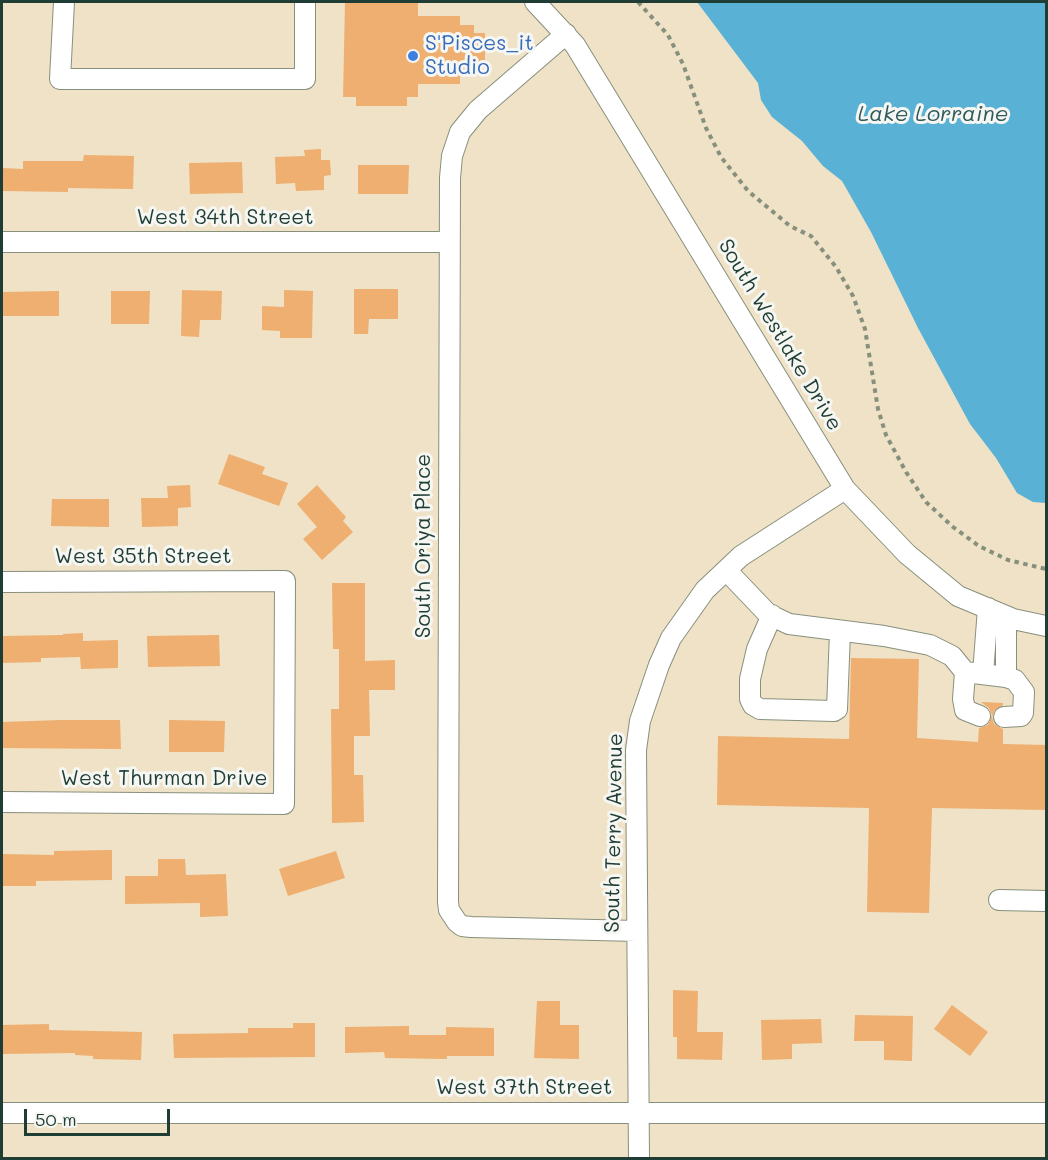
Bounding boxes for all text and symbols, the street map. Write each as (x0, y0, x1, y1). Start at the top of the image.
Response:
place label: S'Pisces_it Studio (425, 31, 534, 81)
marker: S'Pisces_it Studio (406, 49, 420, 63)
water label: Lake Lorraine (858, 101, 1008, 127)
street label: West 34th Street (137, 205, 313, 231)
street label: South Westlake Drive (713, 235, 847, 435)
street label: South Oriya Place (411, 454, 437, 638)
street label: West 35th Street (55, 544, 231, 570)
street label: South Terry Avenue (600, 733, 628, 933)
street label: West Thurman Drive (61, 766, 267, 792)
street label: West 37th Street (436, 1075, 612, 1101)
scale bar (27, 1097, 172, 1135)
text: 50 m (35, 1107, 77, 1131)

